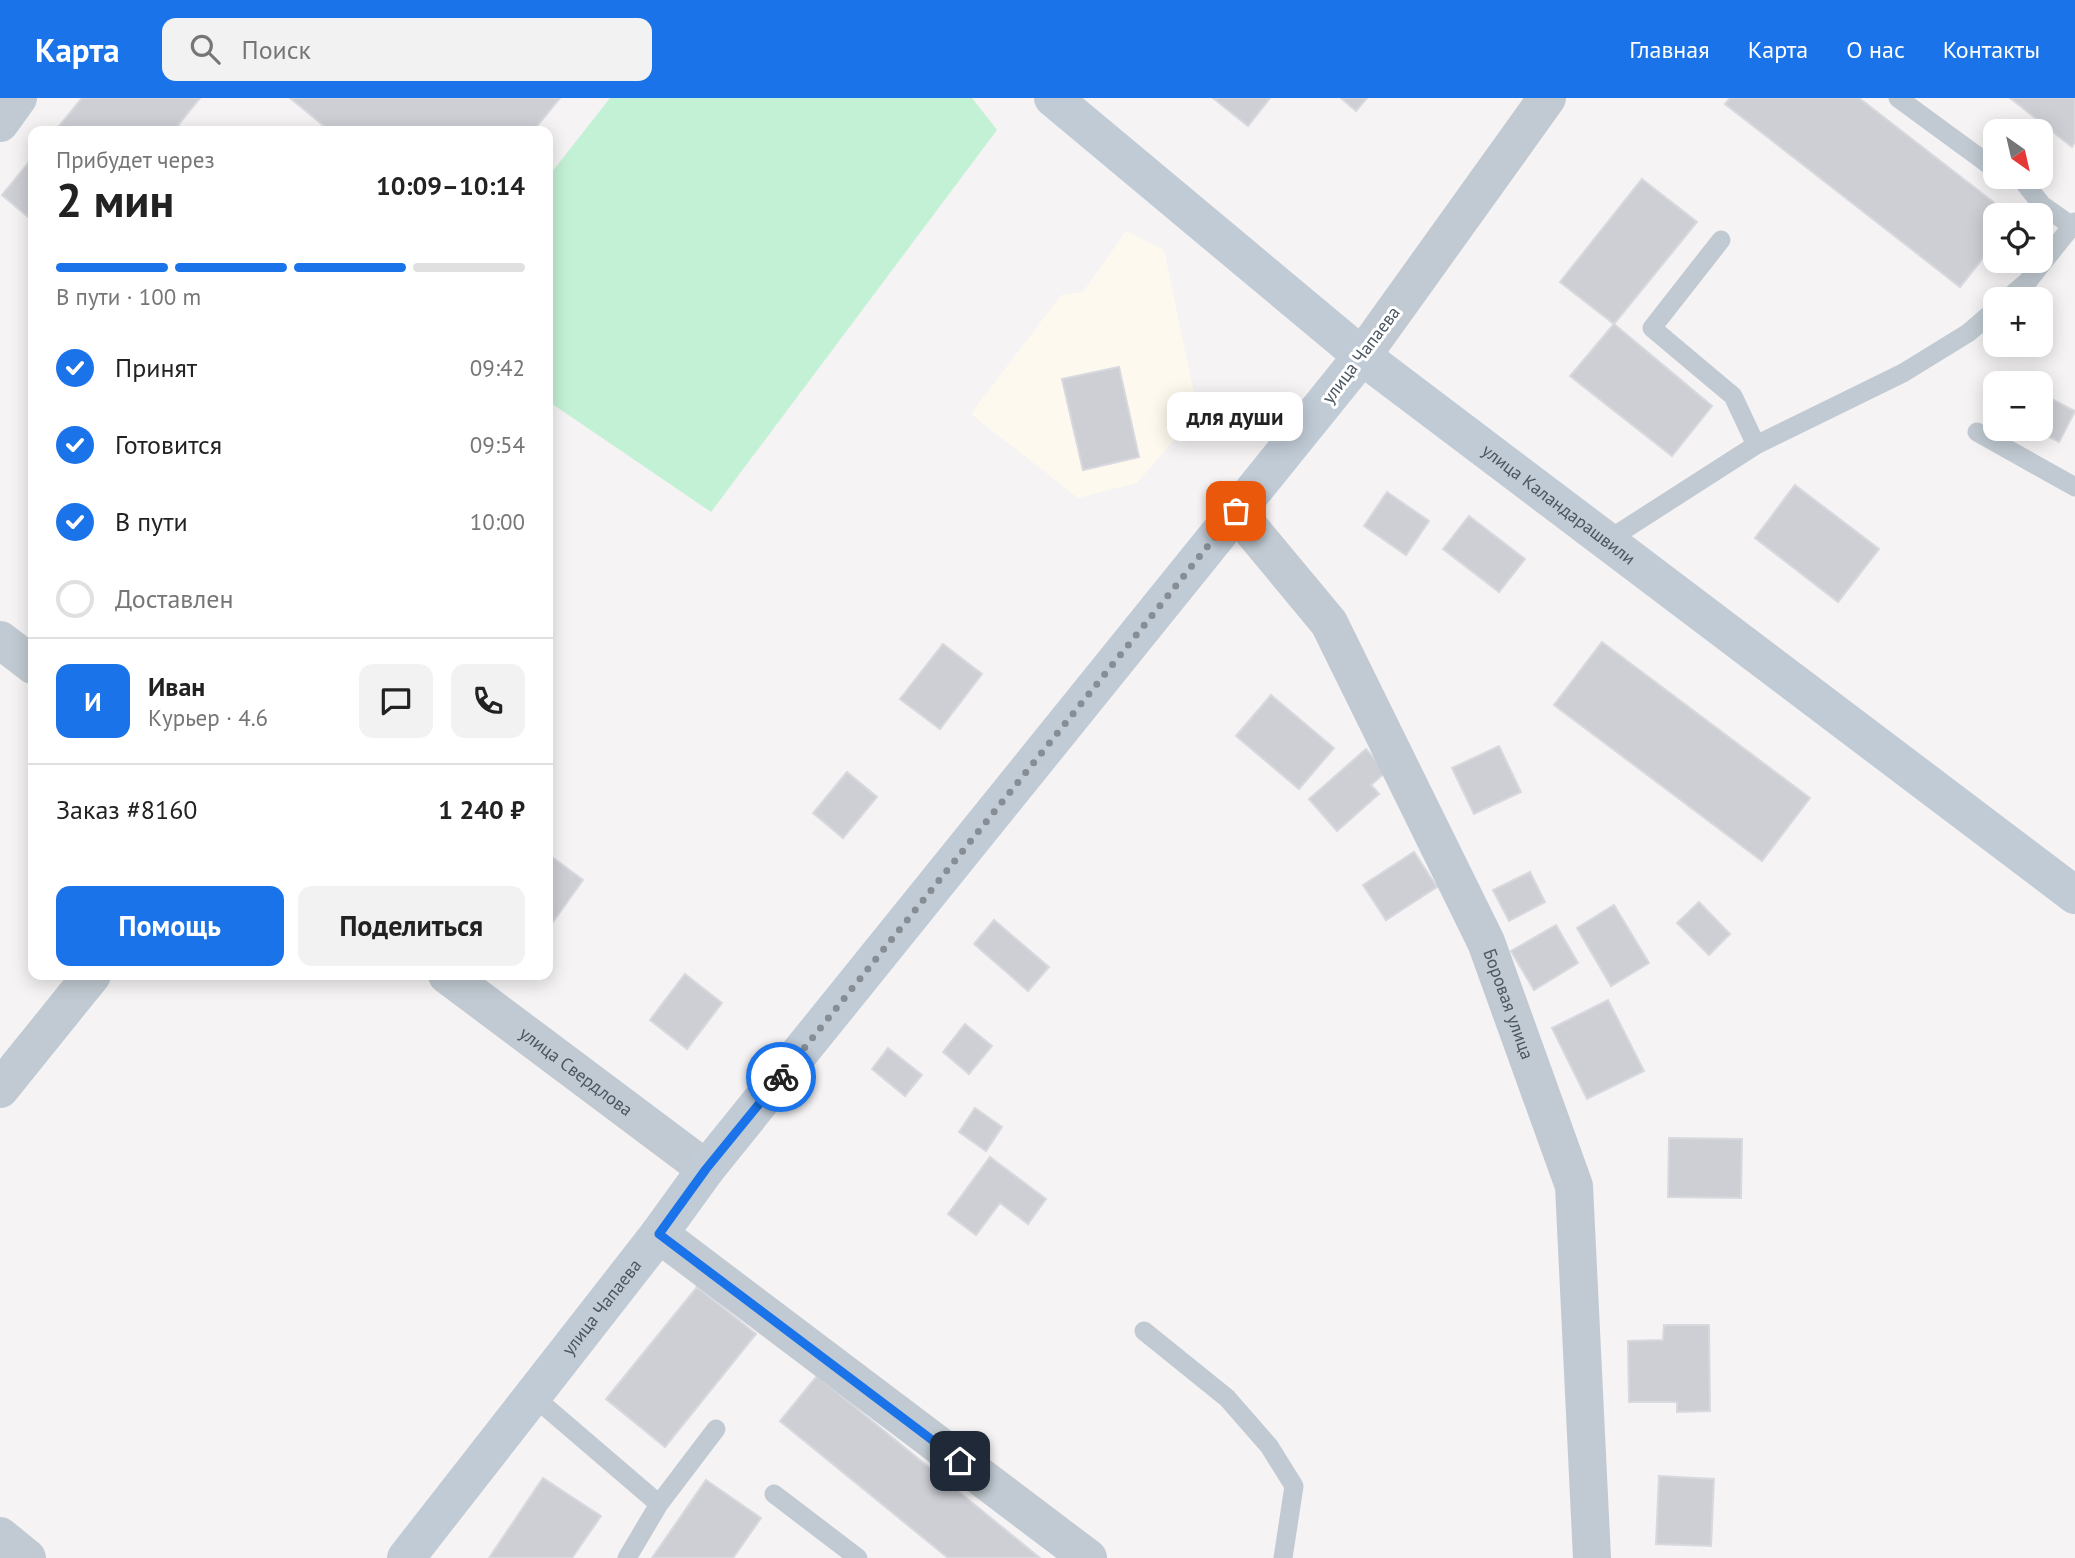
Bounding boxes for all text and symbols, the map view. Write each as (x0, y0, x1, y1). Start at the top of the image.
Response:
search box (162, 18, 652, 81)
text: Карта (35, 28, 120, 71)
icon: search (186, 30, 224, 68)
text: Поиск (242, 33, 311, 66)
text: Главная (1629, 34, 1710, 65)
text: Карта (1748, 34, 1808, 65)
text: О нас (1846, 34, 1905, 65)
text: Контакты (1943, 34, 2040, 65)
north arrow (1983, 119, 2053, 189)
map controls (1983, 119, 2053, 441)
text: Прибудет через (56, 145, 215, 174)
text: 10:09–10:14 (376, 169, 525, 202)
text: 2 мин (56, 170, 174, 230)
button: locate (1983, 203, 2053, 273)
text: В пути · 100 m (56, 282, 201, 311)
button: + (1983, 287, 2053, 357)
street label: улица Чапаева (1316, 301, 1405, 408)
icon: check (56, 349, 94, 387)
text: Принят (115, 351, 197, 384)
text: 09:42 (470, 353, 525, 382)
button: − (1983, 371, 2053, 441)
callout: для души (1168, 392, 1304, 441)
text: для души (1187, 402, 1283, 431)
icon: check (56, 426, 94, 464)
text: Готовится (115, 428, 222, 461)
text: 09:54 (470, 430, 525, 459)
street label: улица Каландарашвили (1478, 439, 1640, 570)
pin (1206, 481, 1266, 541)
icon: bag (1217, 492, 1255, 530)
icon: check (56, 503, 94, 541)
text: В пути (115, 505, 188, 538)
text: 10:00 (470, 507, 525, 536)
text: Доставлен (115, 582, 234, 615)
button: chat (359, 664, 433, 738)
button: phone (451, 664, 525, 738)
text: Иван (148, 670, 205, 703)
text: И (84, 685, 102, 718)
text: Курьер · 4.6 (148, 703, 268, 732)
text: Заказ #8160 (56, 793, 198, 826)
text: 1 240 ₽ (438, 793, 525, 826)
button: Помощь (56, 886, 284, 966)
button: Поделиться (298, 886, 525, 966)
street label: Боровая улица (1478, 945, 1539, 1062)
street label: улица Свердлова (515, 1021, 637, 1121)
courier (746, 1042, 816, 1112)
icon: bike (762, 1058, 800, 1096)
street label: улица Чапаева (557, 1254, 646, 1360)
pin (930, 1431, 990, 1491)
icon: home (941, 1442, 979, 1480)

